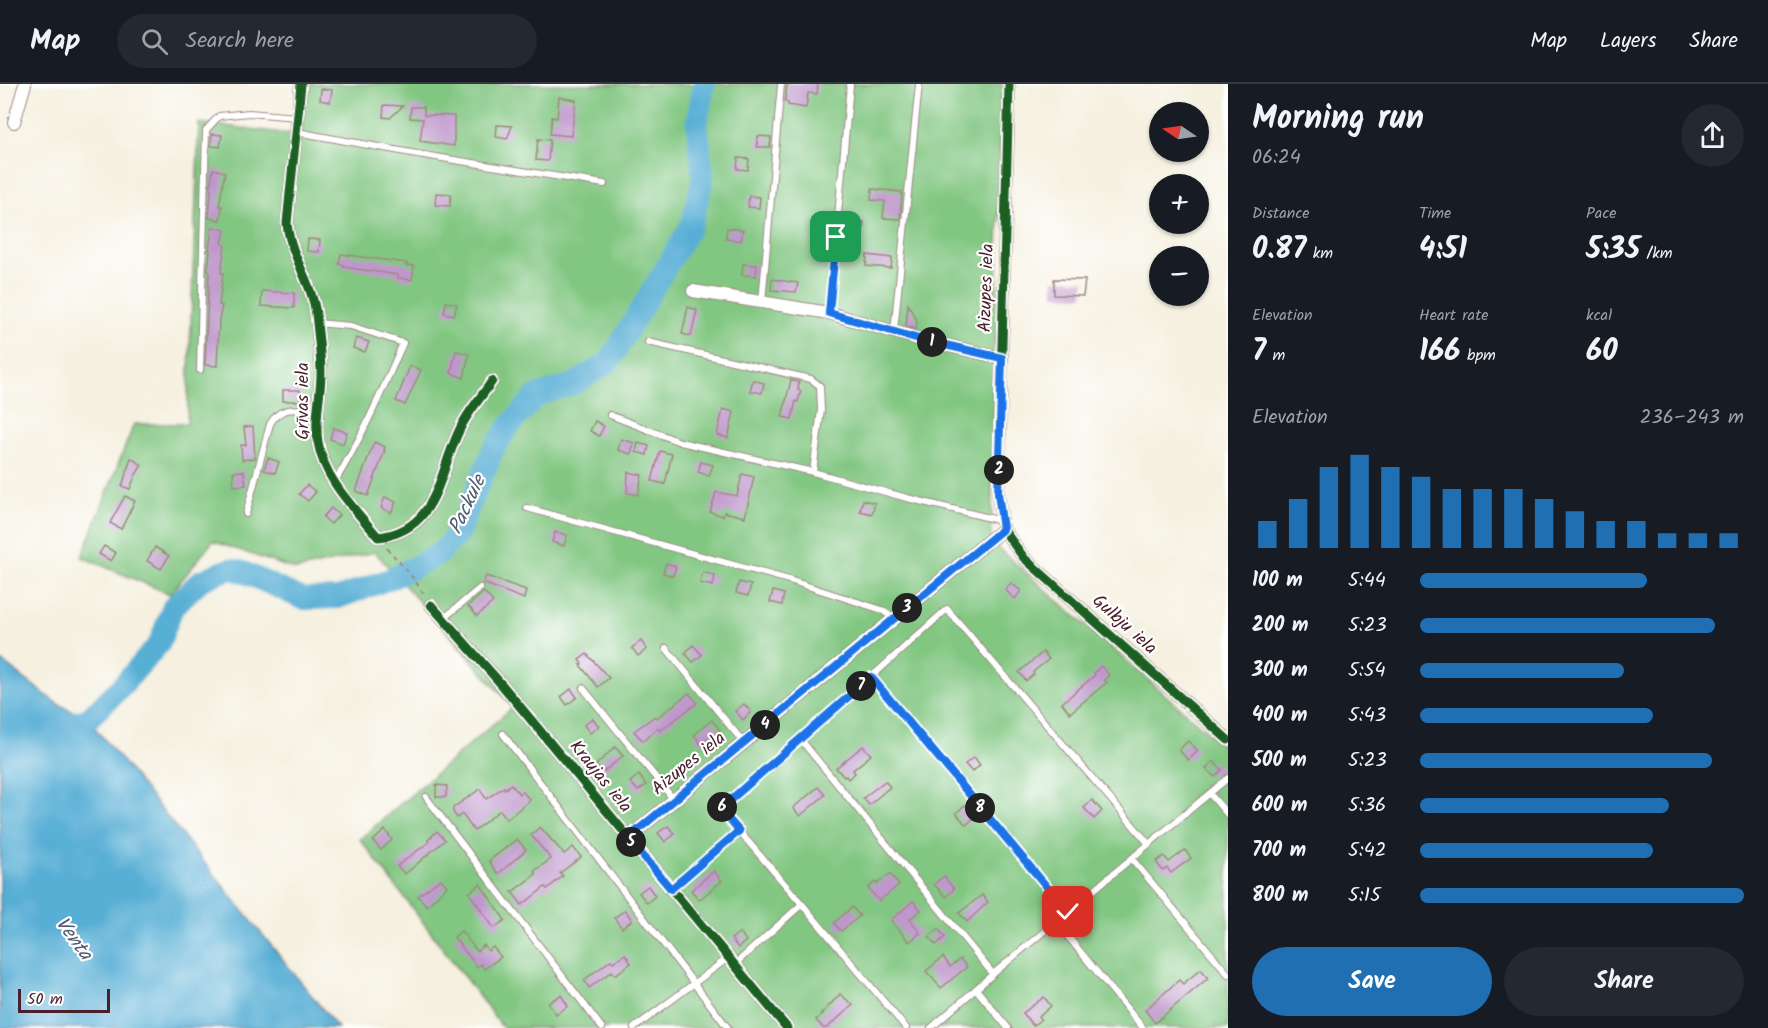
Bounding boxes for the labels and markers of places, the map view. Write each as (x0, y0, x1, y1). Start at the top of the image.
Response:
pin (810, 211, 861, 262)
pin: 1 (917, 327, 947, 357)
pin: 2 (984, 455, 1014, 485)
pin: 3 (892, 593, 922, 623)
pin: 7 (846, 671, 876, 701)
pin: 4 (750, 710, 780, 740)
pin: 6 (707, 792, 737, 822)
pin: 8 (965, 793, 995, 823)
pin: 5 (616, 827, 646, 857)
pin (1042, 886, 1093, 937)

